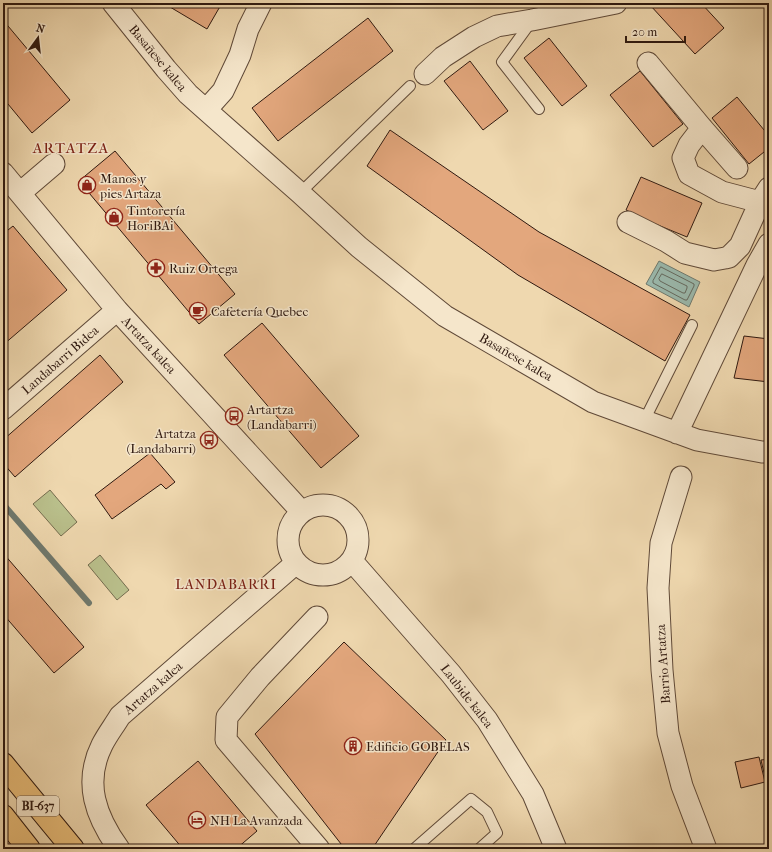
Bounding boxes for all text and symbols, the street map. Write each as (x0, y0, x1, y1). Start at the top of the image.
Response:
north arrow (18, 18, 58, 58)
scale bar (626, 18, 685, 44)
text: N (35, 21, 47, 36)
street label: Basañese kalea (126, 22, 191, 95)
text: 20 m (632, 25, 657, 39)
district label: ARTATZA (32, 139, 109, 157)
place label: Manos y pies Artaza (99, 171, 162, 201)
shop icon: Manos y pies Artaza (77, 175, 97, 195)
place label: Tintorería HoriBAi (127, 203, 186, 233)
shop icon: Tintorería HoriBAi (104, 207, 124, 227)
pharmacy icon: Ruiz Ortega (146, 258, 166, 278)
place label: Ruiz Ortega (169, 261, 239, 276)
cafe icon: Cafetería Quebec (188, 301, 208, 321)
place label: Cafetería Quebec (211, 304, 309, 319)
street label: Artatza kalea (118, 313, 180, 377)
street label: Landabarri Bidea (19, 322, 102, 397)
street label: Basañese kalea (477, 330, 556, 384)
place label: Artartza (Landabarri) (246, 402, 317, 432)
bus stop icon: Artartza (Landabarri) (224, 406, 244, 426)
place label: Artatza (Landabarri) (126, 426, 197, 456)
bus stop icon: Artatza (Landabarri) (199, 430, 219, 450)
district label: LANDABARRI (175, 576, 277, 593)
street label: Barrio Artatza (653, 623, 673, 704)
street label: Artatza kalea (120, 658, 186, 718)
street label: Laubide kalea (438, 661, 497, 732)
building icon: Edificio GOBELAS (343, 736, 363, 756)
place label: Edificio GOBELAS (366, 739, 470, 754)
road number: BI-637 (17, 796, 59, 816)
hotel icon: NH La Avanzada (187, 810, 207, 830)
place label: NH La Avanzada (210, 813, 304, 828)

